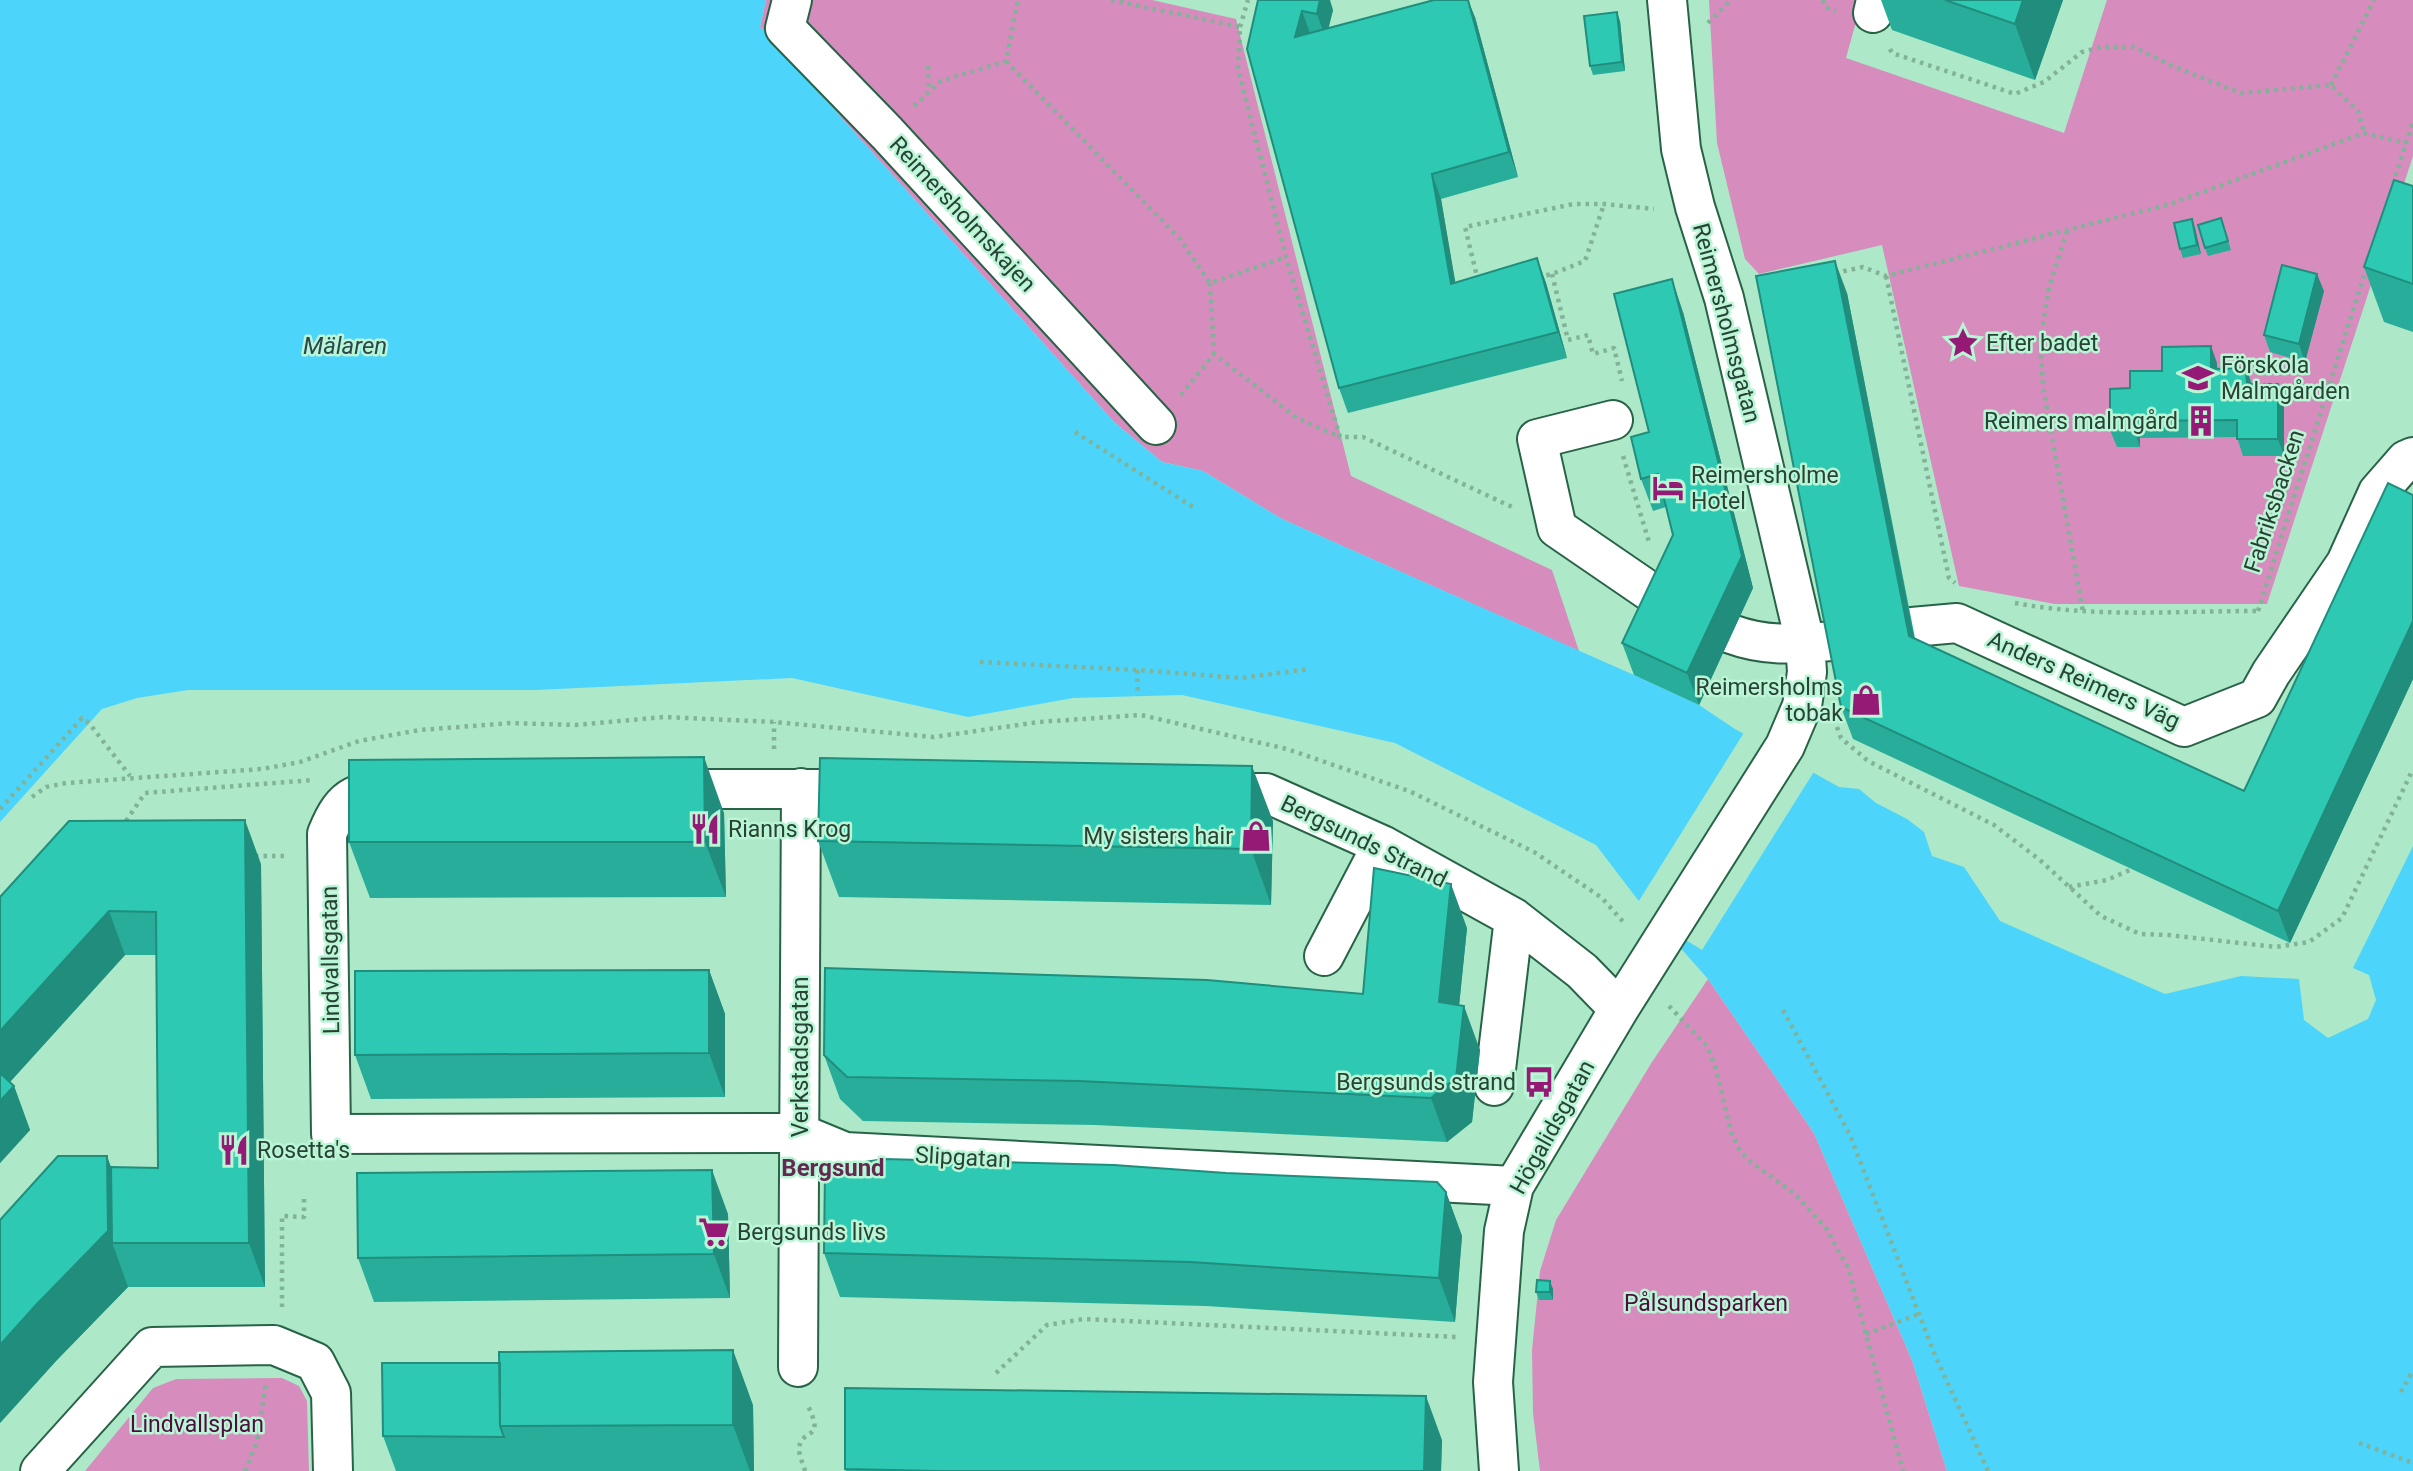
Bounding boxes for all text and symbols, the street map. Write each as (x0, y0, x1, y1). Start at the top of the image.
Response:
street label: Reimersholmskajen (884, 131, 1041, 297)
street label: Reimersholmsgatan (1687, 220, 1766, 426)
place icon: Efter badet (1946, 326, 1980, 360)
place label: Efter badet (1986, 330, 2098, 357)
water label: Mälaren (303, 332, 387, 360)
place label: Förskola Malmgården (2221, 352, 2350, 405)
school or university icon: Förskola Malmgården (2181, 361, 2215, 395)
building icon: Reimers malmgård (2184, 404, 2218, 438)
place label: Reimers malmgård (1984, 408, 2178, 435)
street label: Fabriksbacken (2239, 426, 2310, 576)
place label: Reimersholme Hotel (1691, 462, 1839, 515)
hotel icon: Reimersholme Hotel (1651, 471, 1685, 505)
street label: Anders Reimers Väg (1984, 626, 2184, 735)
place label: Reimersholms tobak (1696, 674, 1843, 727)
shop icon: Reimersholms tobak (1849, 683, 1883, 717)
street label: Bergsunds Strand (1276, 790, 1451, 893)
restaurant icon: Rianns Krog (688, 812, 722, 846)
place label: Rianns Krog (728, 816, 851, 843)
shop icon: My sisters hair (1239, 819, 1273, 853)
place label: My sisters hair (1083, 823, 1233, 850)
street label: Lindvallsgatan (316, 886, 345, 1034)
street label: Verkstadsgatan (787, 977, 814, 1137)
street label: Högalidsgatan (1504, 1055, 1600, 1199)
bus stop icon: Bergsunds strand (1522, 1065, 1556, 1099)
place label: Bergsunds strand (1336, 1069, 1516, 1096)
restaurant icon: Rosetta's (217, 1133, 251, 1167)
place label: Rosetta's (257, 1137, 350, 1164)
street label: Slipgatan (914, 1142, 1012, 1173)
district label: Bergsund (781, 1154, 885, 1182)
supermarket icon: Bergsunds livs (697, 1215, 731, 1249)
place label: Bergsunds livs (737, 1219, 886, 1246)
park label: Pålsundsparken (1624, 1290, 1788, 1317)
park label: Lindvallsplan (130, 1411, 264, 1438)

